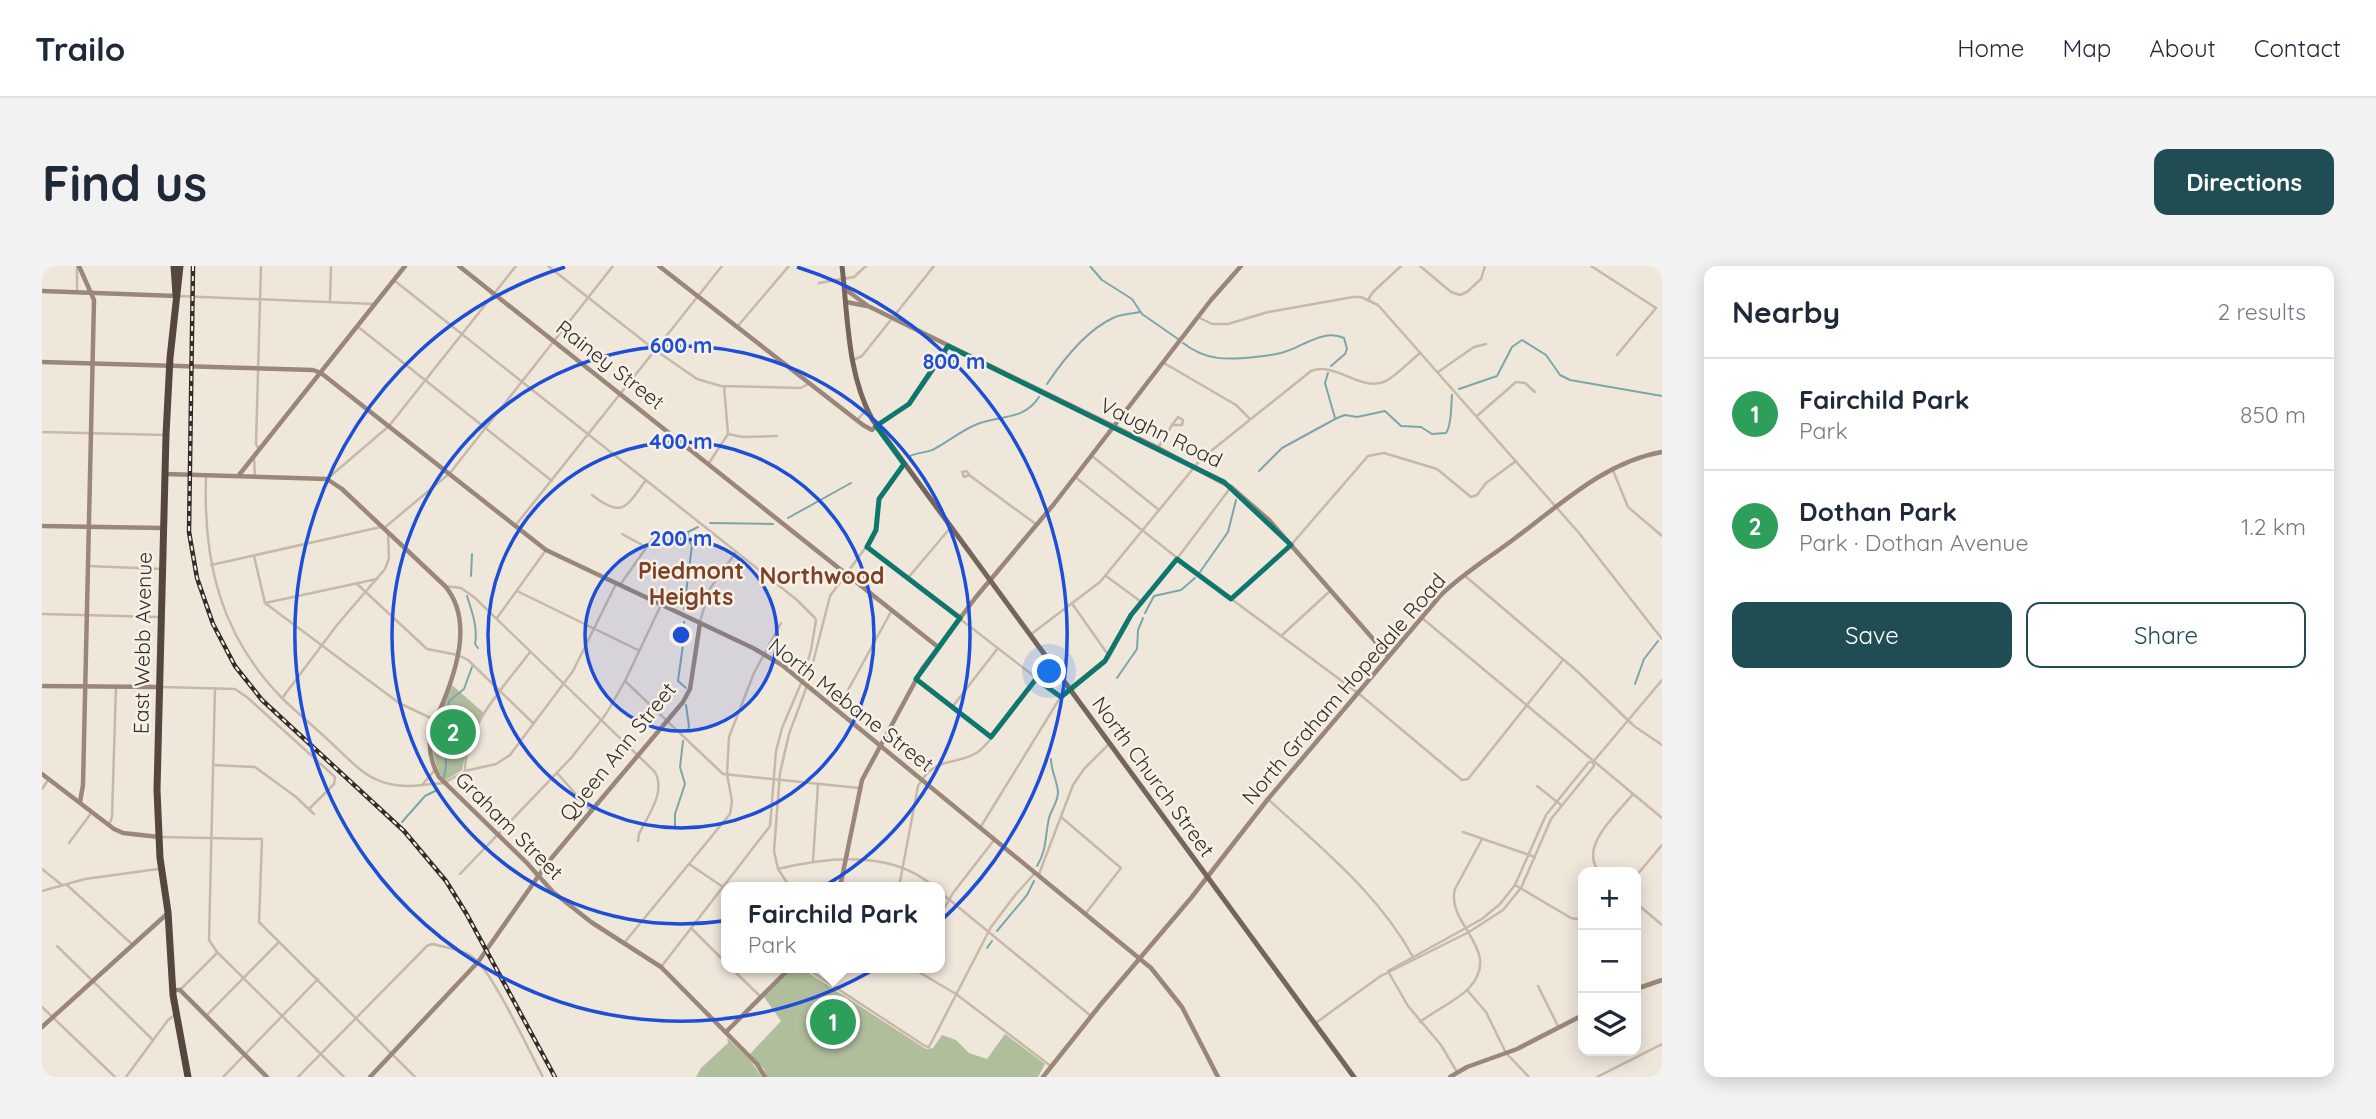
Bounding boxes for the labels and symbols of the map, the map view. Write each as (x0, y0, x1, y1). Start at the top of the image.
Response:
street label: Rainey Street (551, 314, 670, 415)
text: 600 m (650, 332, 712, 358)
text: 800 m (923, 348, 985, 374)
street label: Vaughn Road (1096, 391, 1227, 473)
text: 400 m (649, 428, 713, 454)
text: 200 m (650, 525, 712, 551)
street label: East Webb Avenue (127, 552, 157, 734)
district label: Piedmont Heights (638, 556, 744, 611)
district label: Northwood (760, 561, 884, 590)
street label: North Graham Hopedale Road (1236, 567, 1451, 809)
centre of rings (669, 623, 693, 647)
street label: North Mebane Street (764, 632, 939, 777)
your location (1032, 654, 1066, 688)
street label: Queen Ann Street (553, 677, 681, 826)
street label: North Church Street (1087, 691, 1221, 862)
pin: 2 (430, 706, 476, 758)
street label: Graham Street (450, 766, 569, 885)
pin: 1 (810, 996, 856, 1048)

